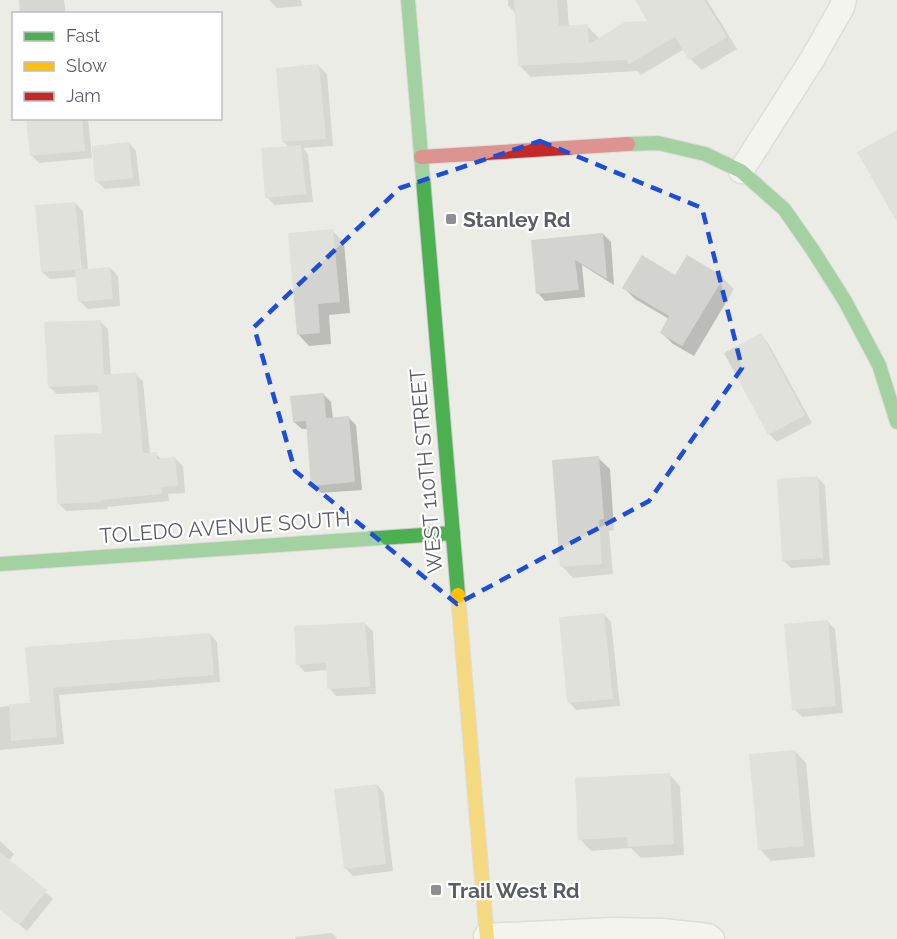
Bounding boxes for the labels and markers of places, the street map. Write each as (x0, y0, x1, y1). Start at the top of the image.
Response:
place label: Stanley Rd (463, 207, 571, 232)
marker: Stanley Rd (444, 212, 458, 226)
place label: Trail West Rd (448, 878, 580, 903)
marker: Trail West Rd (429, 883, 443, 897)

